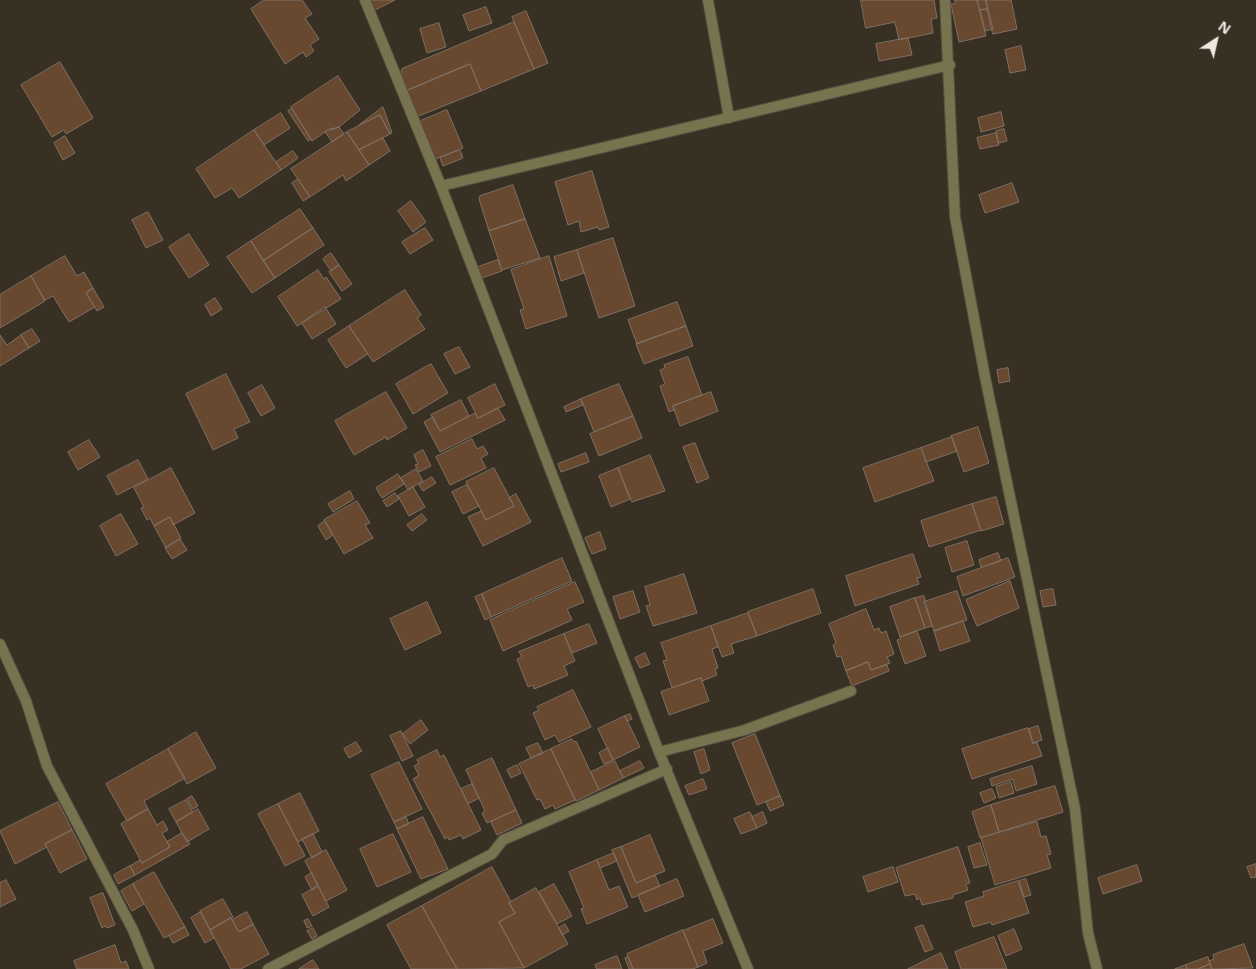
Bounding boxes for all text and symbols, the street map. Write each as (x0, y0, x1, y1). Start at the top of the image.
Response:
north arrow (1191, 15, 1241, 65)
text: N (1215, 16, 1235, 38)

